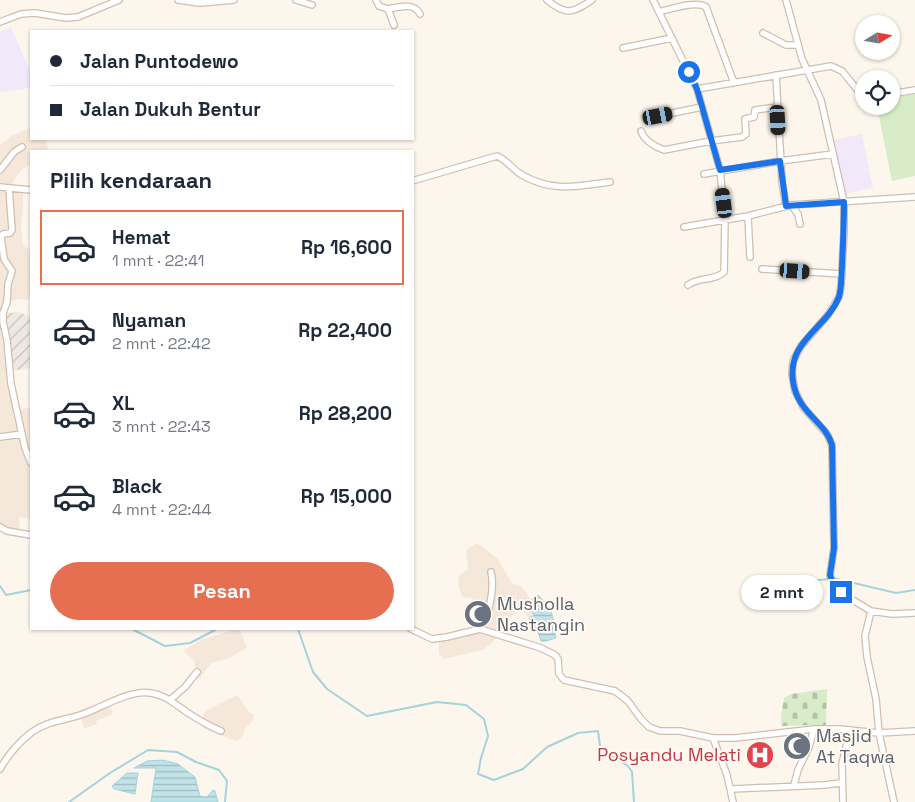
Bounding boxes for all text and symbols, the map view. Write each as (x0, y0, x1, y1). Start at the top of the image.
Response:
north arrow (855, 15, 900, 60)
map controls (855, 15, 900, 115)
text: Jalan Puntodewo (80, 49, 239, 74)
route start (678, 61, 700, 83)
button: locate (855, 70, 900, 115)
text: Jalan Dukuh Bentur (80, 97, 261, 122)
car (769, 105, 786, 135)
car (641, 106, 674, 126)
text: Pilih kendaraan (50, 166, 212, 194)
car (714, 187, 733, 219)
icon: car (52, 225, 97, 270)
text: Hemat (112, 225, 171, 250)
text: Rp 16,600 (301, 235, 392, 260)
text: 1 mnt · 22:41 (112, 250, 204, 271)
car (779, 262, 810, 280)
icon: car (52, 308, 97, 353)
text: Nyaman (112, 308, 186, 333)
text: Rp 22,400 (298, 318, 392, 343)
text: 2 mnt · 22:42 (112, 333, 211, 354)
icon: car (52, 391, 97, 436)
text: XL (112, 391, 135, 416)
text: Rp 28,200 (299, 401, 392, 426)
text: 3 mnt · 22:43 (112, 416, 211, 437)
icon: car (52, 474, 97, 519)
text: Black (112, 474, 162, 499)
text: Rp 15,000 (301, 484, 392, 509)
text: 4 mnt · 22:44 (112, 499, 211, 520)
button: Pesan (50, 562, 394, 620)
callout: 2 mnt (741, 574, 824, 610)
route end (830, 581, 852, 603)
text: 2 mnt (760, 582, 804, 603)
place label: Musholla Nastangin (497, 592, 585, 636)
mosque icon: Musholla Nastangin (463, 599, 493, 629)
place label: Masjid At Taqwa (816, 724, 895, 768)
mosque icon: Masjid At Taqwa (782, 731, 812, 761)
hospital icon: Posyandu Melati (745, 740, 775, 770)
place label: Posyandu Melati (597, 743, 741, 766)

